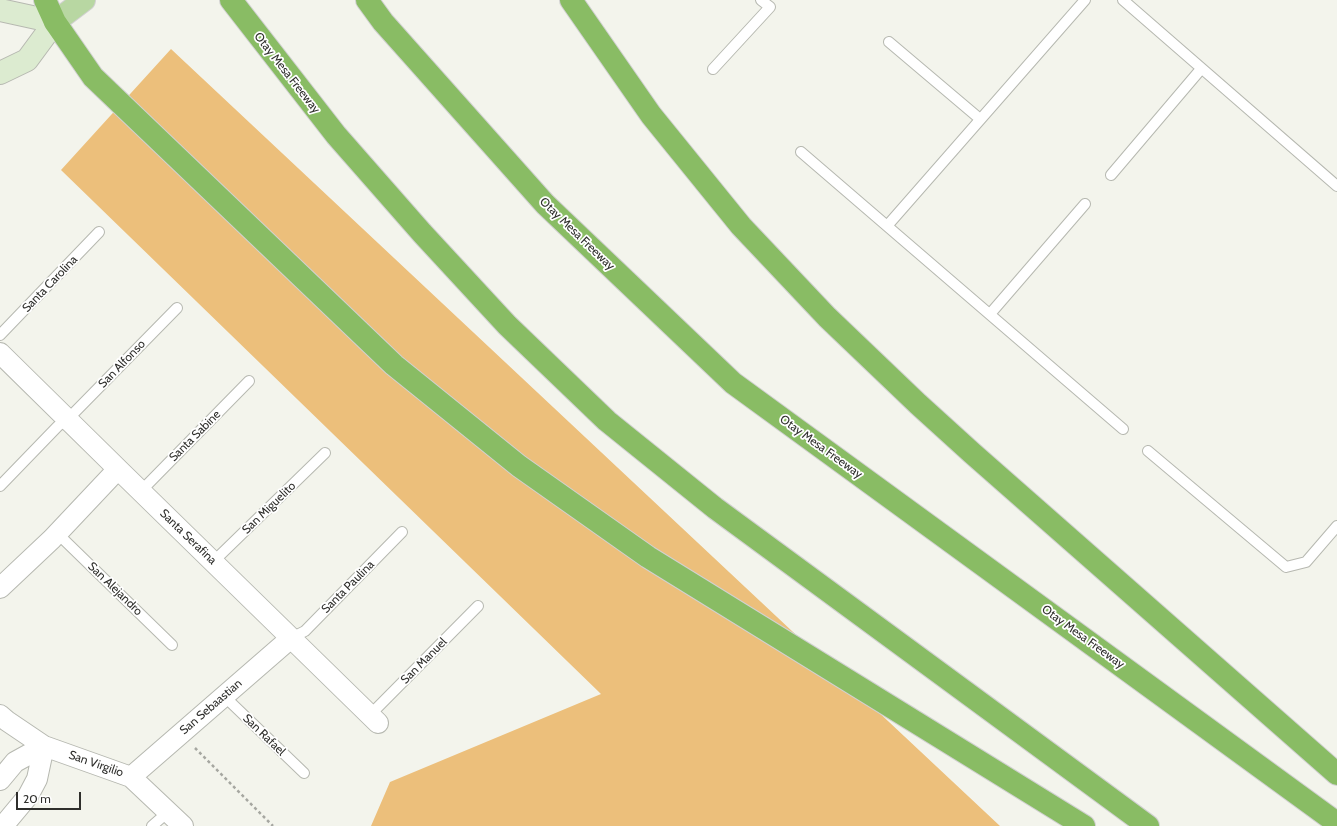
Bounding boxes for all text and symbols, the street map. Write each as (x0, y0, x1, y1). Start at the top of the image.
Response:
street label: Otay Mesa Freeway (251, 30, 323, 116)
street label: Otay Mesa Freeway (537, 195, 617, 273)
street label: Santa Carolina (19, 253, 81, 315)
street label: San Alfonso (96, 337, 148, 391)
street label: Santa Sabine (166, 407, 224, 465)
street label: Otay Mesa Freeway (777, 412, 865, 482)
street label: San Miguelito (239, 479, 299, 537)
street label: Santa Serafina (157, 506, 219, 568)
street label: Santa Paulina (319, 558, 377, 616)
street label: San Alejandro (85, 559, 145, 619)
street label: Otay Mesa Freeway (1039, 602, 1127, 672)
street label: San Manuel (398, 635, 450, 687)
street label: San Sebaastian (177, 676, 245, 738)
street label: San Rafael (240, 711, 288, 759)
street label: San Virgilio (67, 748, 125, 780)
scale bar (18, 784, 83, 810)
text: 20 m (23, 791, 51, 806)

